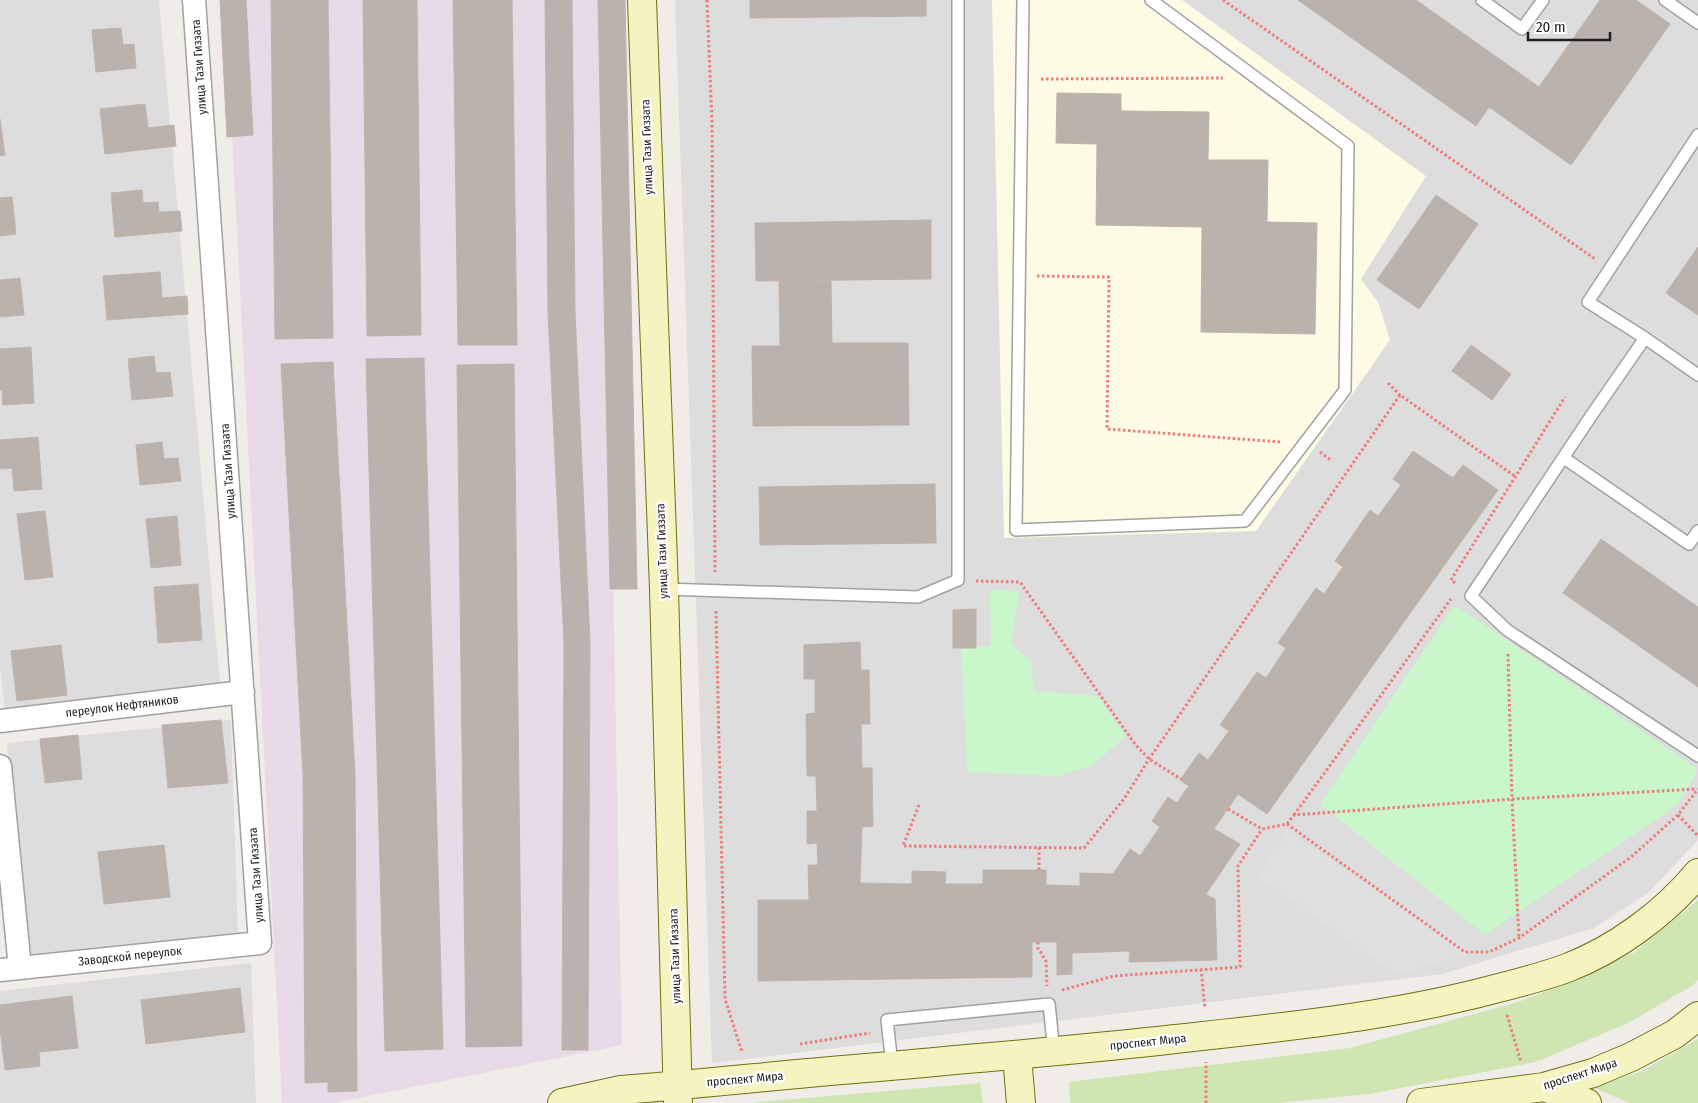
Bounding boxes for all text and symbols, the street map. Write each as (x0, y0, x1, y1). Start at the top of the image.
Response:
scale bar (1528, 10, 1610, 42)
text: 20 m (1536, 18, 1566, 36)
street label: улица Тази Гиззата (189, 19, 209, 115)
street label: улица Тази Гиззата (638, 99, 656, 195)
street label: улица Тази Гиззата (218, 423, 238, 519)
street label: улица Тази Гиззата (653, 503, 671, 599)
street label: переулок Нефтяников (65, 692, 179, 720)
street label: улица Тази Гиззата (246, 827, 266, 923)
street label: улица Тази Гиззата (666, 908, 684, 1004)
street label: Заводской переулок (78, 944, 183, 968)
street label: проспект Мира (1109, 1031, 1187, 1053)
street label: проспект Мира (1541, 1055, 1619, 1093)
street label: проспект Мира (706, 1069, 784, 1089)

